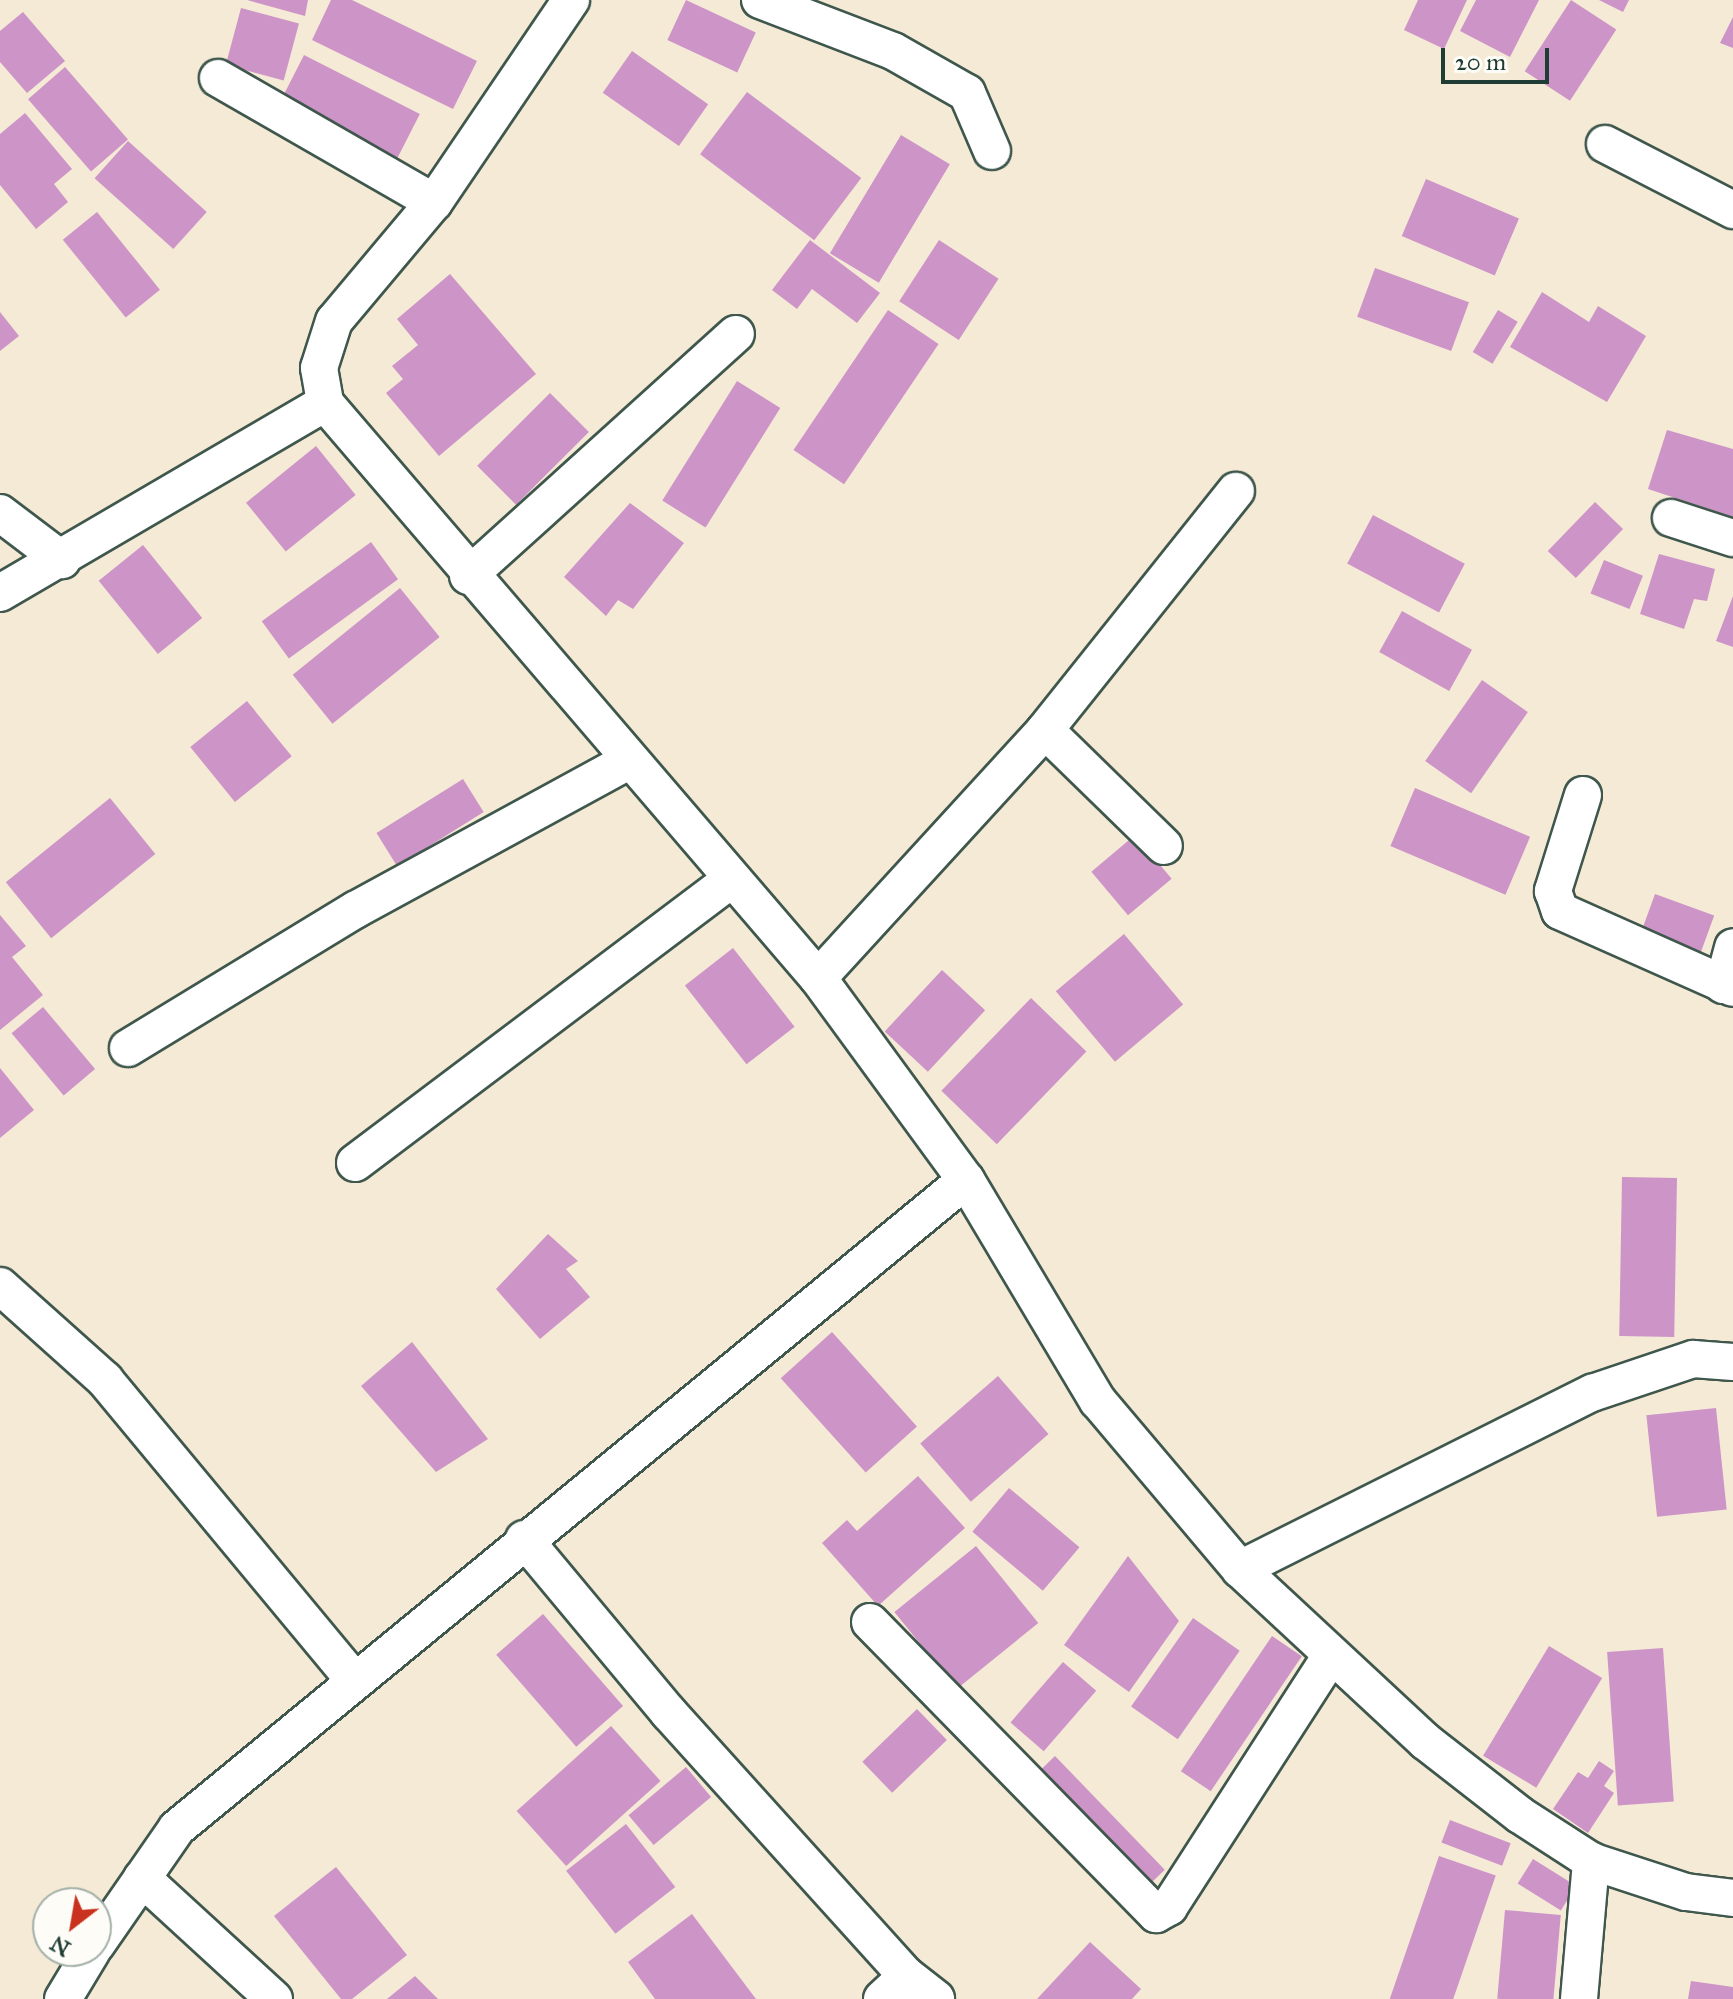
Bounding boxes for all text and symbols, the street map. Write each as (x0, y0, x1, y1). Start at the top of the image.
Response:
scale bar (1445, 32, 1553, 82)
text: 20 m (1455, 47, 1506, 77)
north arrow (32, 1887, 112, 1967)
text: N (45, 1930, 75, 1963)

